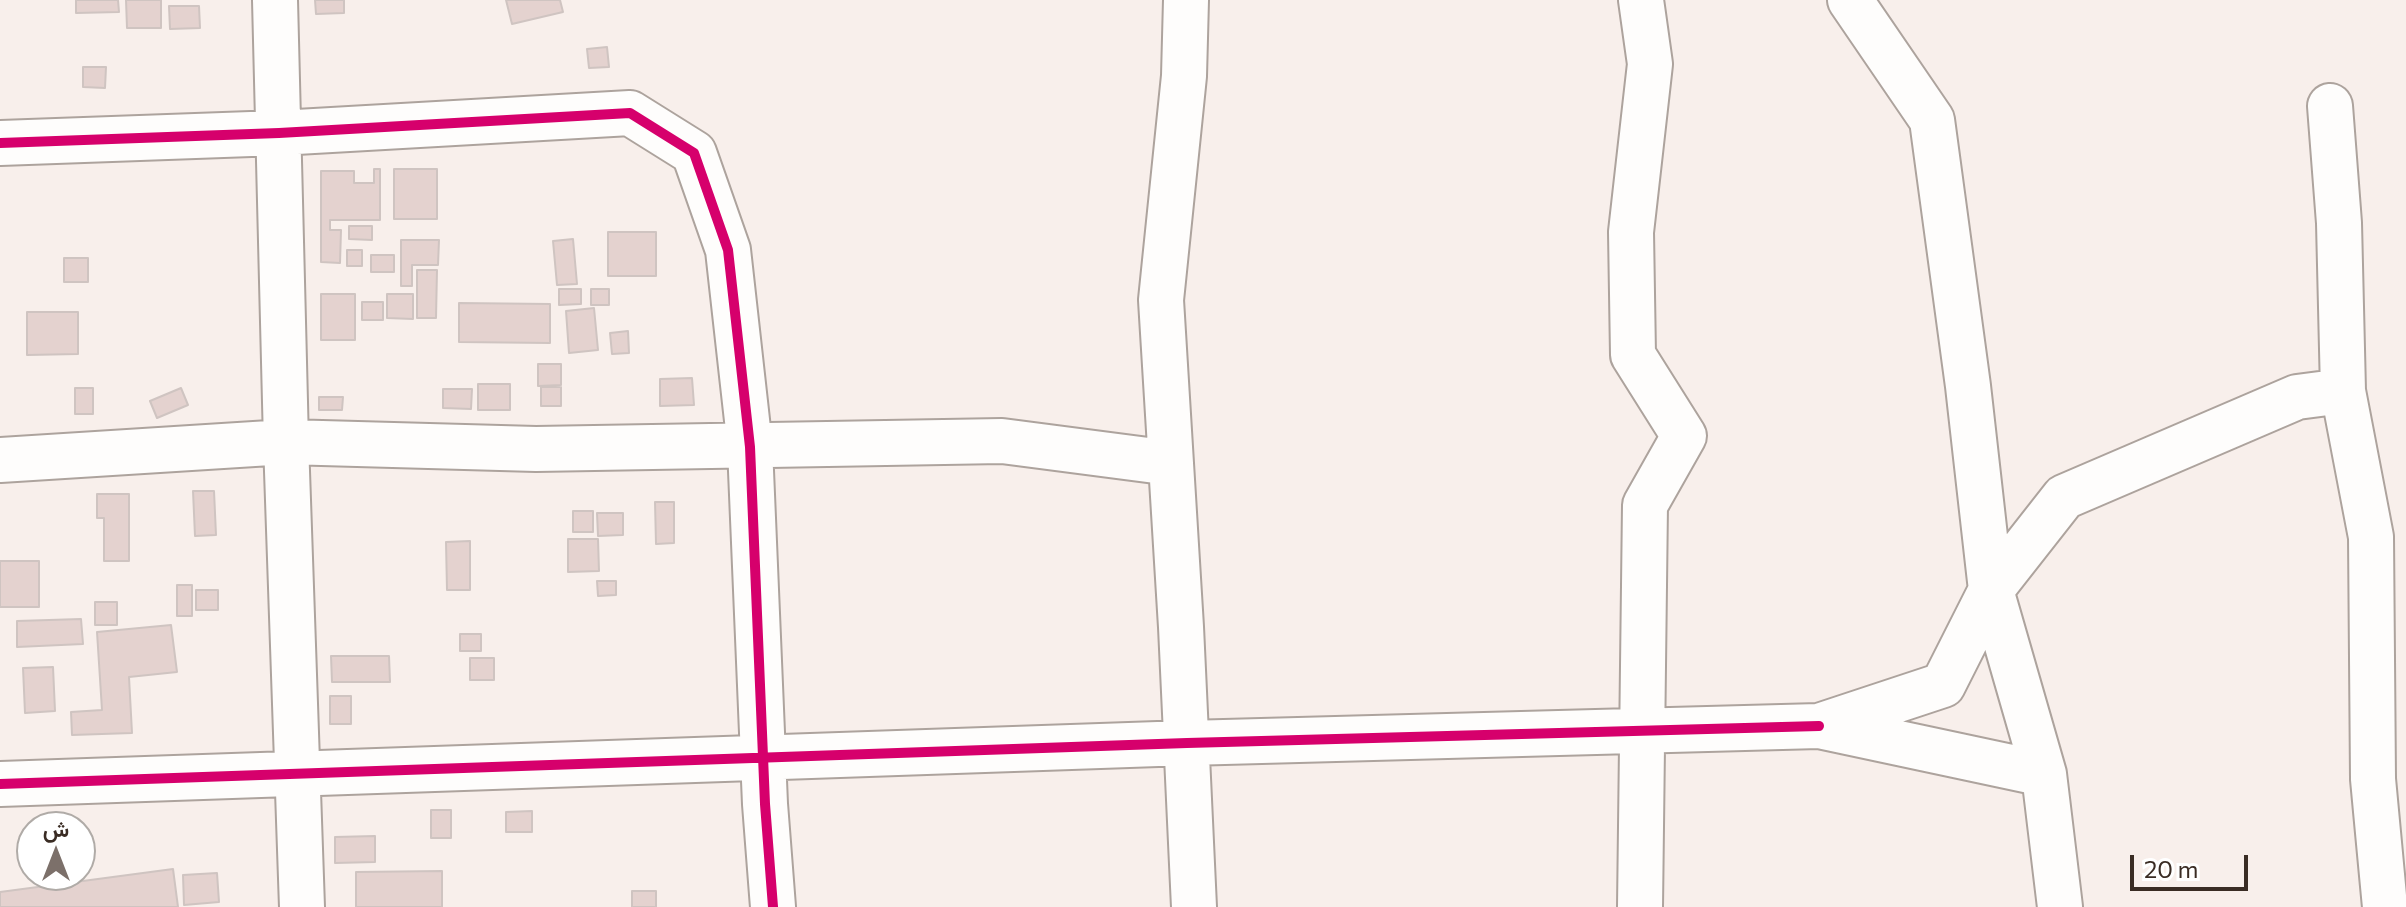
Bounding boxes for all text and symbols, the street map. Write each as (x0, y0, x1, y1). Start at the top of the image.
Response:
north arrow (16, 811, 96, 891)
text: ش (43, 815, 69, 842)
scale bar (2134, 839, 2252, 889)
text: 20 m (2144, 854, 2198, 883)

